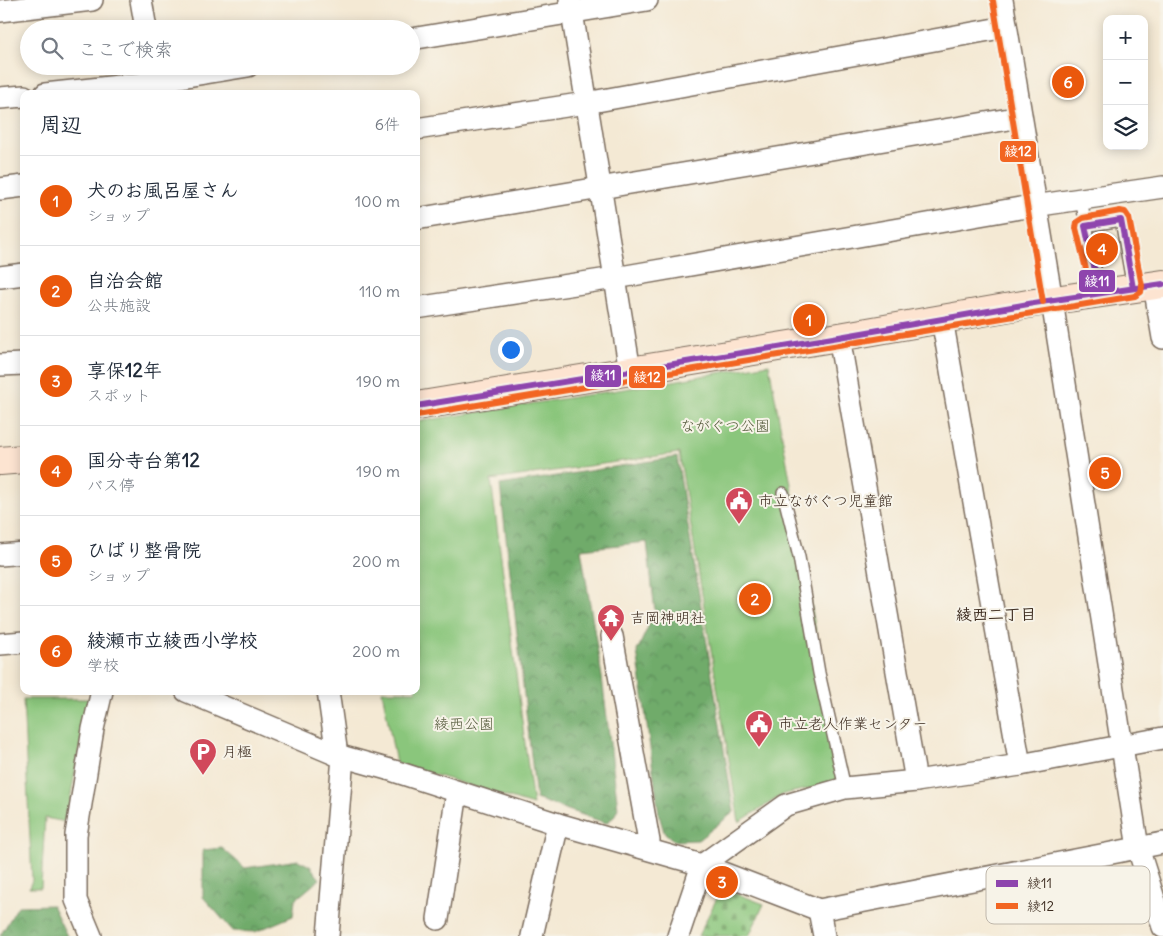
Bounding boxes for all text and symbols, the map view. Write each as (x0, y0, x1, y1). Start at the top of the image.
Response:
map controls (1103, 15, 1148, 150)
button: + (1103, 15, 1148, 60)
search box (20, 20, 420, 75)
icon: search (38, 34, 66, 62)
text: ここで検索 (78, 37, 173, 61)
button: − (1103, 60, 1148, 105)
pin: 6 (1052, 63, 1084, 101)
button: layers (1103, 105, 1148, 150)
text: 周辺 (40, 111, 82, 138)
text: 6件 (375, 114, 400, 134)
line badge: 綾12 (999, 140, 1037, 163)
text: 綾12 (1004, 142, 1032, 160)
text: 犬のお風呂屋さん (87, 178, 239, 202)
text: 1 (53, 191, 59, 211)
text: 100 m (355, 191, 400, 211)
text: ショップ (87, 205, 150, 225)
pin: 4 (1086, 230, 1118, 268)
text: 自治会館 (87, 268, 163, 292)
line badge: 綾11 (1078, 269, 1116, 293)
text: 綾11 (1084, 272, 1110, 290)
text: 2 (52, 281, 60, 301)
text: 110 m (359, 281, 400, 301)
text: 公共施設 (87, 295, 151, 315)
pin: 1 (793, 301, 825, 339)
your location (498, 337, 524, 363)
text: 享保12年 (87, 358, 162, 382)
line badge: 綾11 (584, 364, 622, 388)
line badge: 綾12 (628, 365, 666, 389)
text: 綾11 (590, 366, 616, 384)
text: 綾12 (633, 368, 661, 386)
text: 3 (51, 371, 61, 391)
text: 190 m (356, 371, 400, 391)
text: スポット (87, 385, 151, 405)
park label: ながぐつ公園 (680, 416, 770, 435)
text: 国分寺台第12 (87, 448, 200, 472)
pin: 5 (1089, 454, 1121, 492)
text: 4 (51, 461, 61, 481)
text: 190 m (356, 461, 400, 481)
text: バス停 (87, 475, 135, 495)
public building icon: 市立ながぐつ児童館 (724, 486, 754, 525)
place label: 市立ながぐつ児童館 (758, 491, 893, 510)
text: ひばり整骨院 (87, 538, 201, 562)
text: 5 (51, 551, 61, 571)
text: 200 m (352, 551, 400, 571)
text: ショップ (87, 565, 150, 585)
pin: 2 (739, 580, 771, 618)
temple icon: 吉岡神明社 (596, 603, 626, 642)
district label: 綾西二丁目 (956, 604, 1036, 624)
place label: 吉岡神明社 (630, 608, 705, 627)
text: 綾瀬市立綾西小学校 (87, 628, 258, 652)
text: 6 (51, 641, 61, 661)
text: 200 m (352, 641, 400, 661)
text: 学校 (87, 655, 119, 675)
public building icon: 市立老人作業センター (744, 709, 774, 748)
park label: 綾西公園 (434, 714, 494, 733)
place label: 市立老人作業センター (778, 714, 927, 733)
parking icon: 月極 (188, 737, 218, 776)
place label: 月極 (222, 742, 252, 761)
pin: 3 (706, 863, 738, 901)
legend (986, 866, 1150, 924)
text: 綾11 (1027, 874, 1052, 892)
text: 綾12 (1027, 897, 1055, 915)

